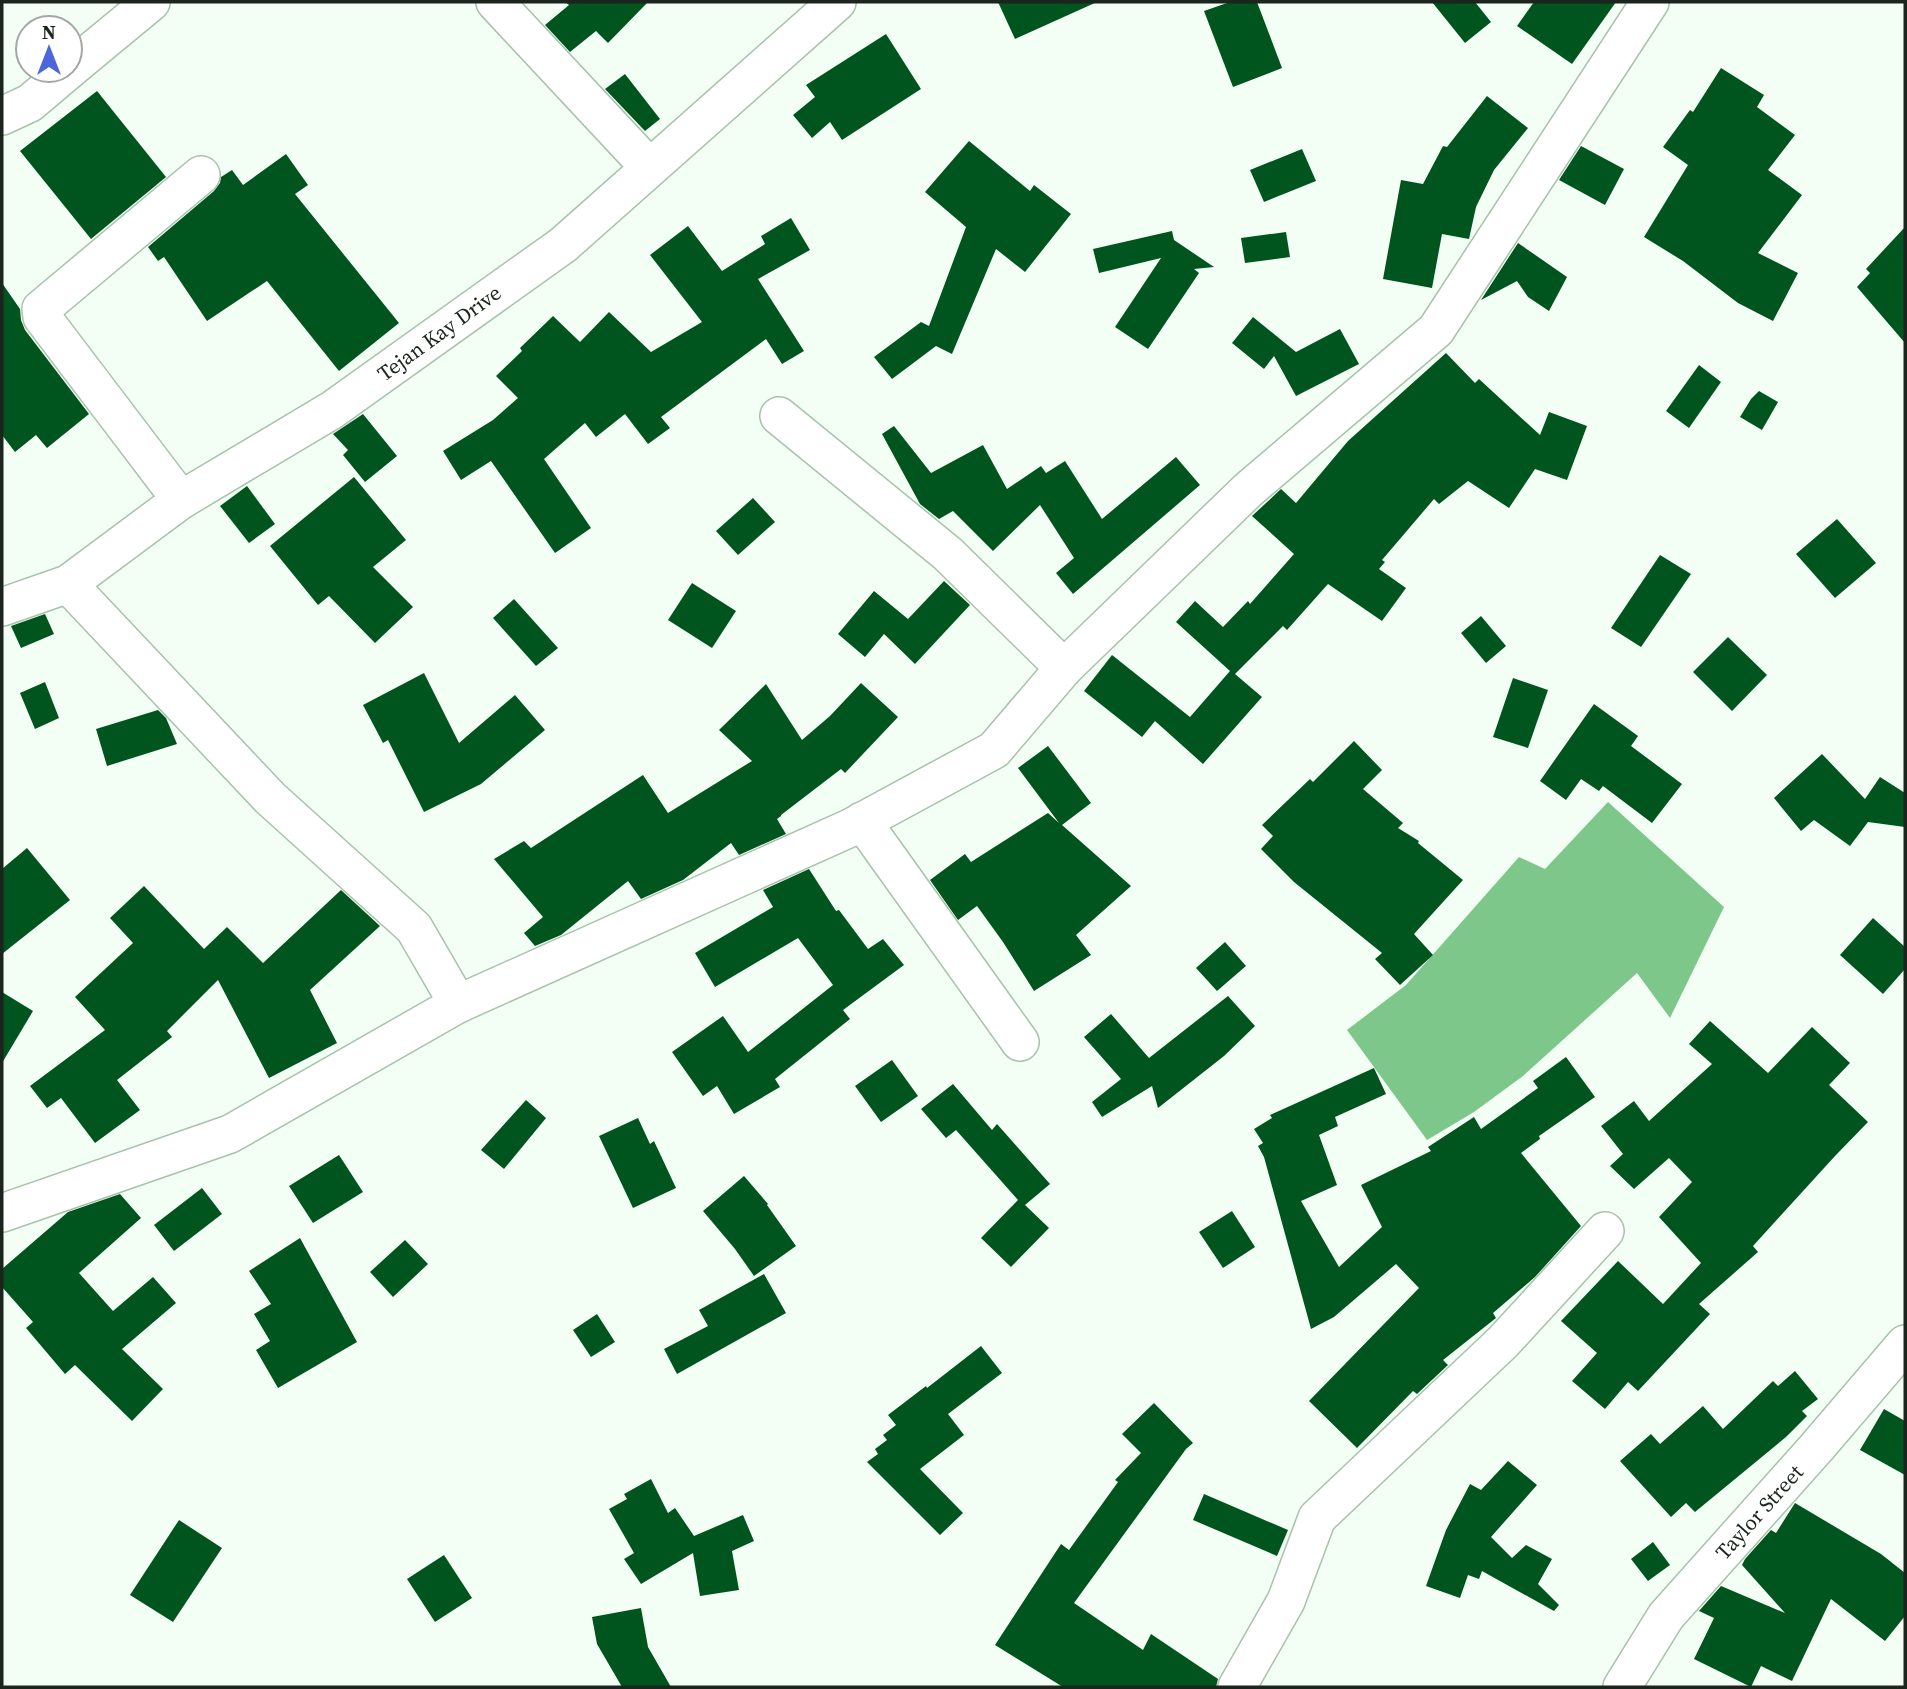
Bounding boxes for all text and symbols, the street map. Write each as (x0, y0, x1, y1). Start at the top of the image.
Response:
north arrow (14, 14, 84, 84)
text: N (42, 19, 56, 45)
street label: Tejan Kay Drive (371, 278, 507, 388)
street label: Taylor Street (1709, 1458, 1810, 1566)

